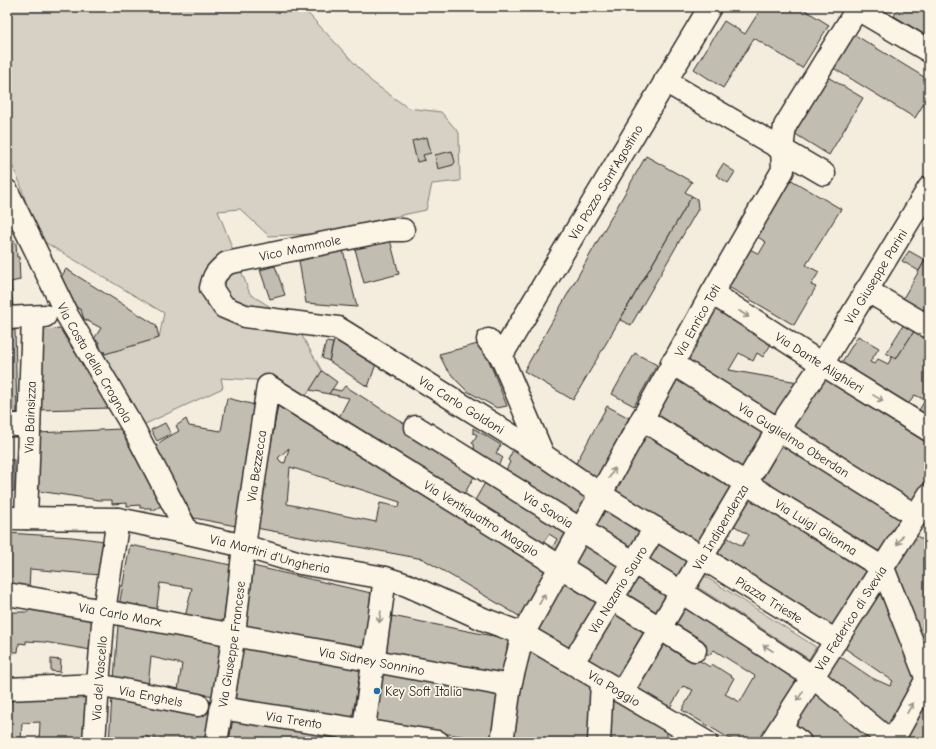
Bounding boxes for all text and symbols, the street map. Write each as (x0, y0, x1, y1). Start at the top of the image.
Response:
street label: Via Pozzo Sant'Agostino (565, 122, 646, 242)
street label: Via Giuseppe Parini (841, 226, 910, 326)
street label: Vico Mammole (258, 232, 343, 264)
street label: Via Enrico Toti (671, 281, 723, 359)
street label: Via Costa della Crognola (55, 300, 136, 425)
one-way arrow (739, 310, 750, 318)
street label: Via Dante Alighieri (773, 328, 867, 396)
street label: Via Carlo Goldoni (416, 372, 507, 437)
street label: Via Bainsizza (21, 381, 38, 453)
one-way arrow (872, 395, 884, 403)
street label: Via Guglielmo Oberdan (736, 399, 852, 480)
street label: Via Bezzecca (243, 429, 269, 503)
one-way arrow (608, 468, 616, 480)
street label: Via Ventiquattro Maggio (421, 477, 542, 559)
street label: Via Indipendenza (689, 482, 751, 572)
street label: Via Savoia (520, 488, 576, 531)
street label: Via Luigi Glionna (772, 496, 860, 558)
street label: Via Martiri d'Ungheria (208, 531, 331, 576)
one-way arrow (896, 534, 905, 545)
street label: Via Nazario Sauro (585, 543, 650, 636)
street label: Via Federico di Svevia (811, 563, 889, 673)
street label: Piazza Trieste (733, 573, 806, 626)
street label: Via Giuseppe Francese (214, 580, 248, 708)
one-way arrow (538, 594, 546, 606)
street label: Via Carlo Marx (78, 599, 164, 629)
one-way arrow (375, 610, 383, 623)
street label: Via del Vascello (88, 635, 109, 721)
street label: Via Sidney Sonnino (318, 643, 426, 678)
one-way arrow (763, 644, 774, 652)
street label: Via Poggio (585, 667, 643, 709)
street label: Via Enghels (118, 682, 184, 709)
place label: Key Soft Italia (385, 684, 462, 699)
marker: Key Soft Italia (372, 686, 382, 696)
one-way arrow (796, 690, 804, 702)
one-way arrow (907, 702, 915, 714)
street label: Via Trento (265, 708, 323, 731)

